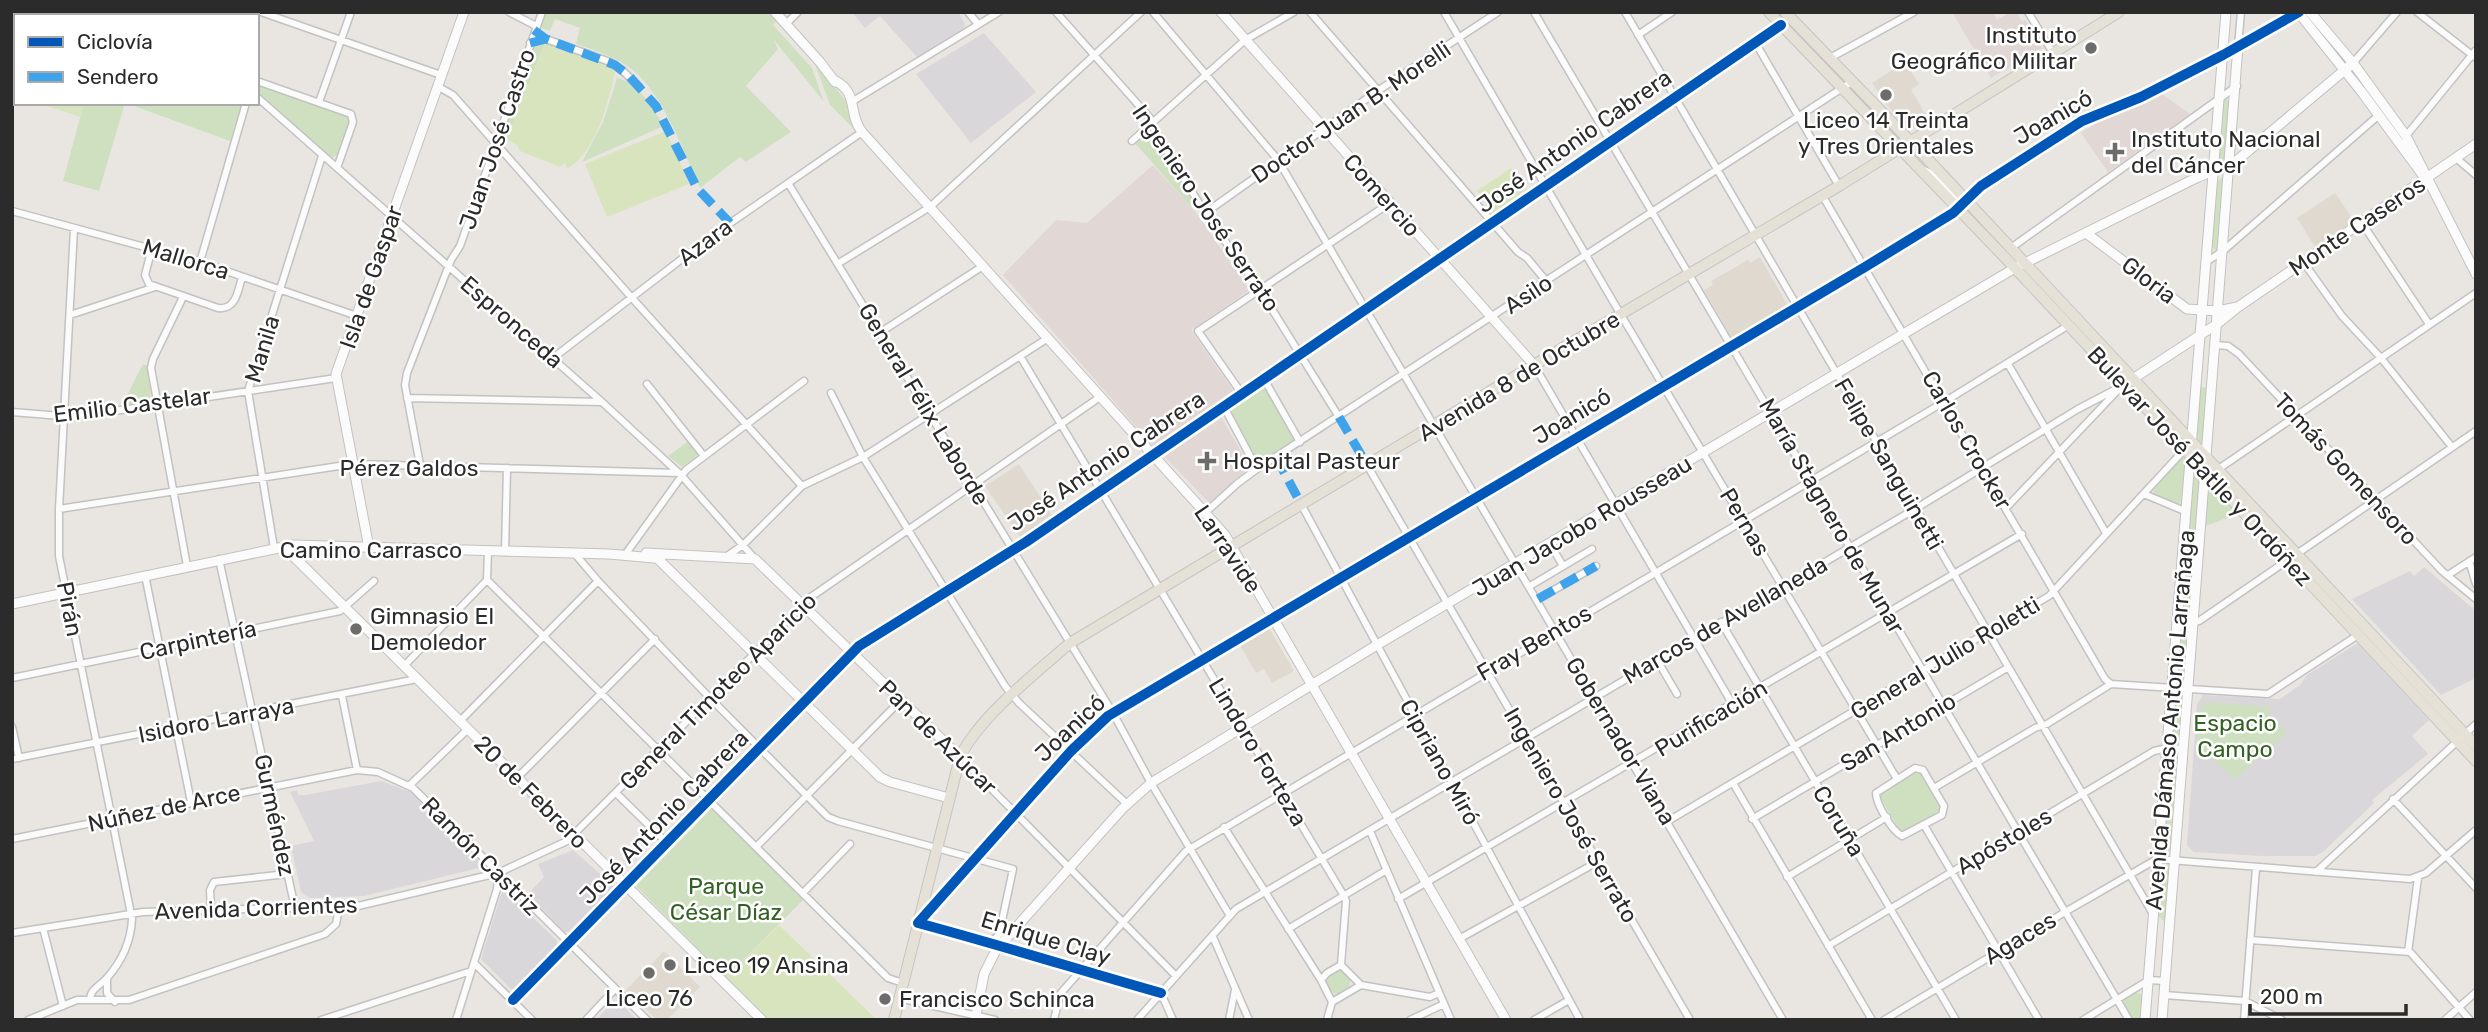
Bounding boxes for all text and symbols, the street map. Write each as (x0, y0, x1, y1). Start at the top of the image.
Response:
legend (14, 14, 259, 105)
place label: Instituto Geográfico Militar (1891, 21, 2077, 75)
text: Ciclovía (77, 29, 153, 54)
street label: Doctor Juan B. Morelli (1246, 35, 1456, 189)
marker: Instituto Geográfico Militar (2083, 40, 2099, 56)
street label: Juan José Castro (453, 45, 541, 233)
street label: José Antonio Cabrera (1471, 63, 1677, 219)
text: Sendero (77, 64, 159, 89)
street label: Joanicó (2009, 83, 2097, 151)
marker: Liceo 14 Treinta y Tres Orientales (1878, 87, 1894, 103)
street label: Ingeniero José Serrato (1126, 99, 1286, 317)
place label: Liceo 14 Treinta y Tres Orientales (1798, 106, 1974, 160)
place label: Instituto Nacional del Cáncer (2131, 125, 2321, 179)
marker: Instituto Nacional del Cáncer (2105, 142, 2125, 162)
street label: Comercio (1338, 148, 1426, 242)
street label: Monte Caseros (2283, 170, 2431, 282)
street label: Isla de Gaspar (333, 202, 409, 352)
street label: Azara (672, 212, 738, 272)
street label: Mallorca (139, 233, 233, 285)
street label: Gloria (2116, 250, 2182, 310)
street label: Asilo (1499, 268, 1557, 320)
street label: Espronceda (455, 270, 569, 374)
street label: General Félix Laborde (853, 298, 995, 510)
street label: Avenida 8 de Octubre (1413, 305, 1625, 447)
street label: Manila (239, 312, 285, 386)
street label: Bulevar José Batlle y Ordóñez (2082, 340, 2318, 592)
street label: Carlos Crocker (1916, 366, 2018, 515)
street label: Felipe Sanguinetti (1828, 373, 1950, 555)
street label: Emilio Castelar (52, 381, 213, 429)
street label: Joanicó (1528, 382, 1616, 450)
street label: José Antonio Cabrera (1002, 385, 1210, 537)
street label: Tomás Gomensoro (2268, 387, 2424, 551)
street label: María Stagnero de Munar (1753, 393, 1911, 639)
place label: Hospital Pasteur (1223, 447, 1400, 475)
street label: Juan Jacobo Rousseau (1467, 449, 1697, 603)
marker: Hospital Pasteur (1197, 451, 1217, 471)
street label: Pérez Galdos (340, 454, 478, 482)
street label: Pernas (1714, 483, 1776, 561)
street label: Larravide (1188, 500, 1268, 598)
street label: Avenida Dámaso Antonio Larrañaga (2139, 529, 2201, 911)
street label: Camino Carrasco (280, 536, 462, 564)
street label: Marcos de Avellaneda (1618, 550, 1832, 690)
street label: Pirán (51, 579, 89, 639)
street label: General Timoteo Aparicio (614, 587, 822, 795)
street label: General Julio Roletti (1845, 590, 2045, 726)
street label: Fray Bentos (1472, 599, 1596, 687)
place label: Gimnasio El Demoledor (370, 602, 494, 656)
street label: Carpintería (137, 614, 259, 666)
marker: Gimnasio El Demoledor (348, 621, 364, 637)
street label: Gobernador Viana (1560, 652, 1682, 830)
street label: Lindoro Forteza (1203, 673, 1313, 831)
street label: Purificación (1650, 673, 1772, 763)
street label: Pan de Azúcar (873, 674, 1003, 801)
street label: San Antonio (1835, 687, 1961, 777)
street label: Joanicó (1029, 688, 1111, 768)
street label: Isidoro Larraya (136, 691, 296, 749)
street label: Cipriano Miró (1394, 694, 1486, 830)
street label: Ingeniero José Serrato (1498, 702, 1644, 928)
park label: Espacio Campo (2193, 709, 2277, 763)
street label: José Antonio Cabrera (574, 724, 754, 910)
street label: 20 de Febrero (468, 729, 594, 855)
street label: Gurméndez (248, 752, 302, 878)
street label: Núñez de Arce (85, 778, 243, 838)
street label: Coruña (1807, 780, 1871, 862)
street label: Ramón Castriz (416, 791, 546, 921)
street label: Apóstoles (1951, 802, 2057, 880)
park label: Parque César Díaz (670, 872, 782, 926)
street label: Avenida Corrientes (154, 890, 358, 926)
street label: Enrique Clay (978, 905, 1115, 971)
street label: Agaces (1979, 906, 2061, 970)
place label: Liceo 19 Ansina (684, 951, 849, 979)
marker: Liceo 19 Ansina (662, 957, 678, 973)
marker: Liceo 76 (641, 965, 657, 981)
scale bar (2250, 972, 2406, 1016)
place label: Liceo 76 (605, 984, 693, 1012)
text: 200 m (2260, 984, 2323, 1009)
place label: Francisco Schinca (899, 985, 1095, 1013)
marker: Francisco Schinca (877, 991, 893, 1007)

